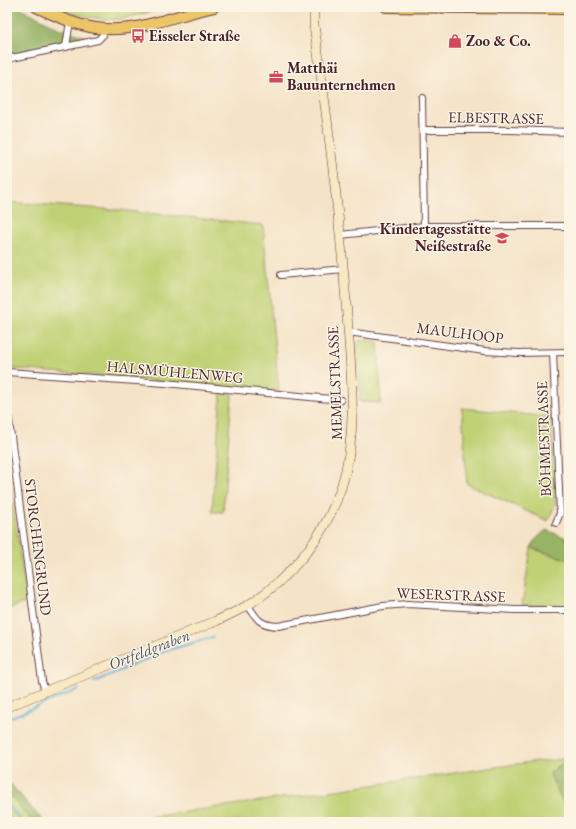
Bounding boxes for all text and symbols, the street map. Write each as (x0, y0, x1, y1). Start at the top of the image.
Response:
place label: Eisseler Straße (149, 26, 240, 45)
bus stop icon: Eisseler Straße (130, 28, 146, 44)
place label: Zoo & Co. (466, 31, 531, 50)
shop icon: Zoo & Co. (447, 33, 463, 49)
place label: Matthäi Bauunternehmen (287, 58, 396, 94)
office icon: Matthäi Bauunternehmen (268, 69, 284, 85)
street label: ELBESTRASSE (448, 107, 544, 128)
place label: Kindertagesstätte Neißestraße (380, 219, 491, 255)
school or university icon: Kindertagesstätte Neißestraße (494, 230, 510, 246)
street label: MAULHOOP (416, 318, 504, 347)
street label: MEMELSTRASSE (323, 325, 346, 440)
street label: HALSMÜHLENWEG (106, 356, 244, 387)
street label: BÖHMESTRASSE (532, 380, 555, 497)
street label: STORCHENGRUND (21, 477, 56, 617)
street label: WESERSTRASSE (396, 583, 507, 606)
water label: Ortfeldgraben (105, 624, 193, 675)

